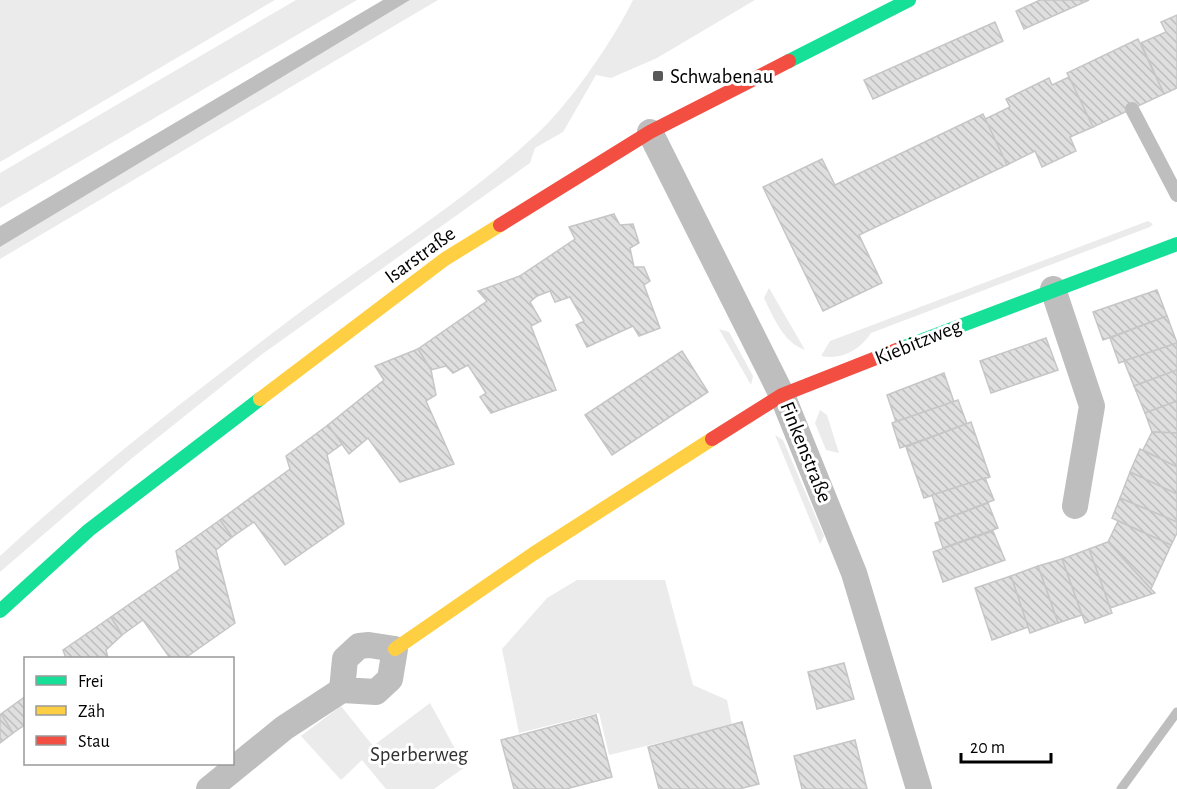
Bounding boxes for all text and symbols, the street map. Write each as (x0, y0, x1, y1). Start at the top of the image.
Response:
place label: Schwabenau (670, 66, 774, 87)
marker: Schwabenau (651, 69, 665, 83)
street label: Isarstraße (381, 223, 459, 287)
street label: Kiebitzweg (872, 315, 965, 369)
street label: Finkenstraße (776, 399, 836, 505)
legend (24, 657, 234, 765)
text: Frei (78, 673, 104, 691)
text: Zäh (78, 703, 105, 721)
scale bar (961, 726, 1051, 764)
text: Stau (78, 733, 110, 751)
text: 20 m (970, 739, 1005, 757)
park label: Sperberweg (370, 744, 469, 765)

